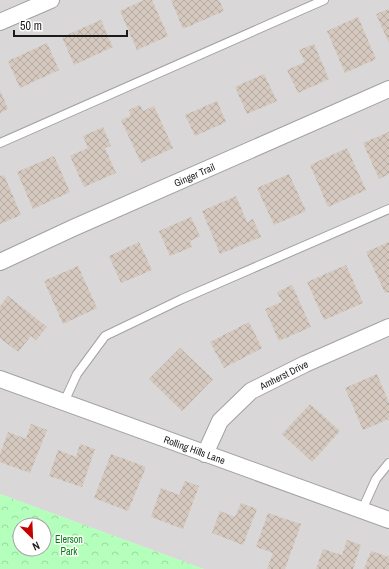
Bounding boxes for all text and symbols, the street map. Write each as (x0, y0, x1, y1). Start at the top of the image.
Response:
scale bar (14, 12, 127, 38)
text: 50 m (20, 18, 42, 34)
street label: Ginger Trail (172, 160, 217, 190)
street label: Amherst Drive (257, 357, 310, 393)
street label: Rolling Hills Lane (162, 433, 227, 467)
north arrow (12, 517, 52, 557)
park label: Elerson Park (55, 533, 83, 558)
text: N (30, 538, 42, 554)

